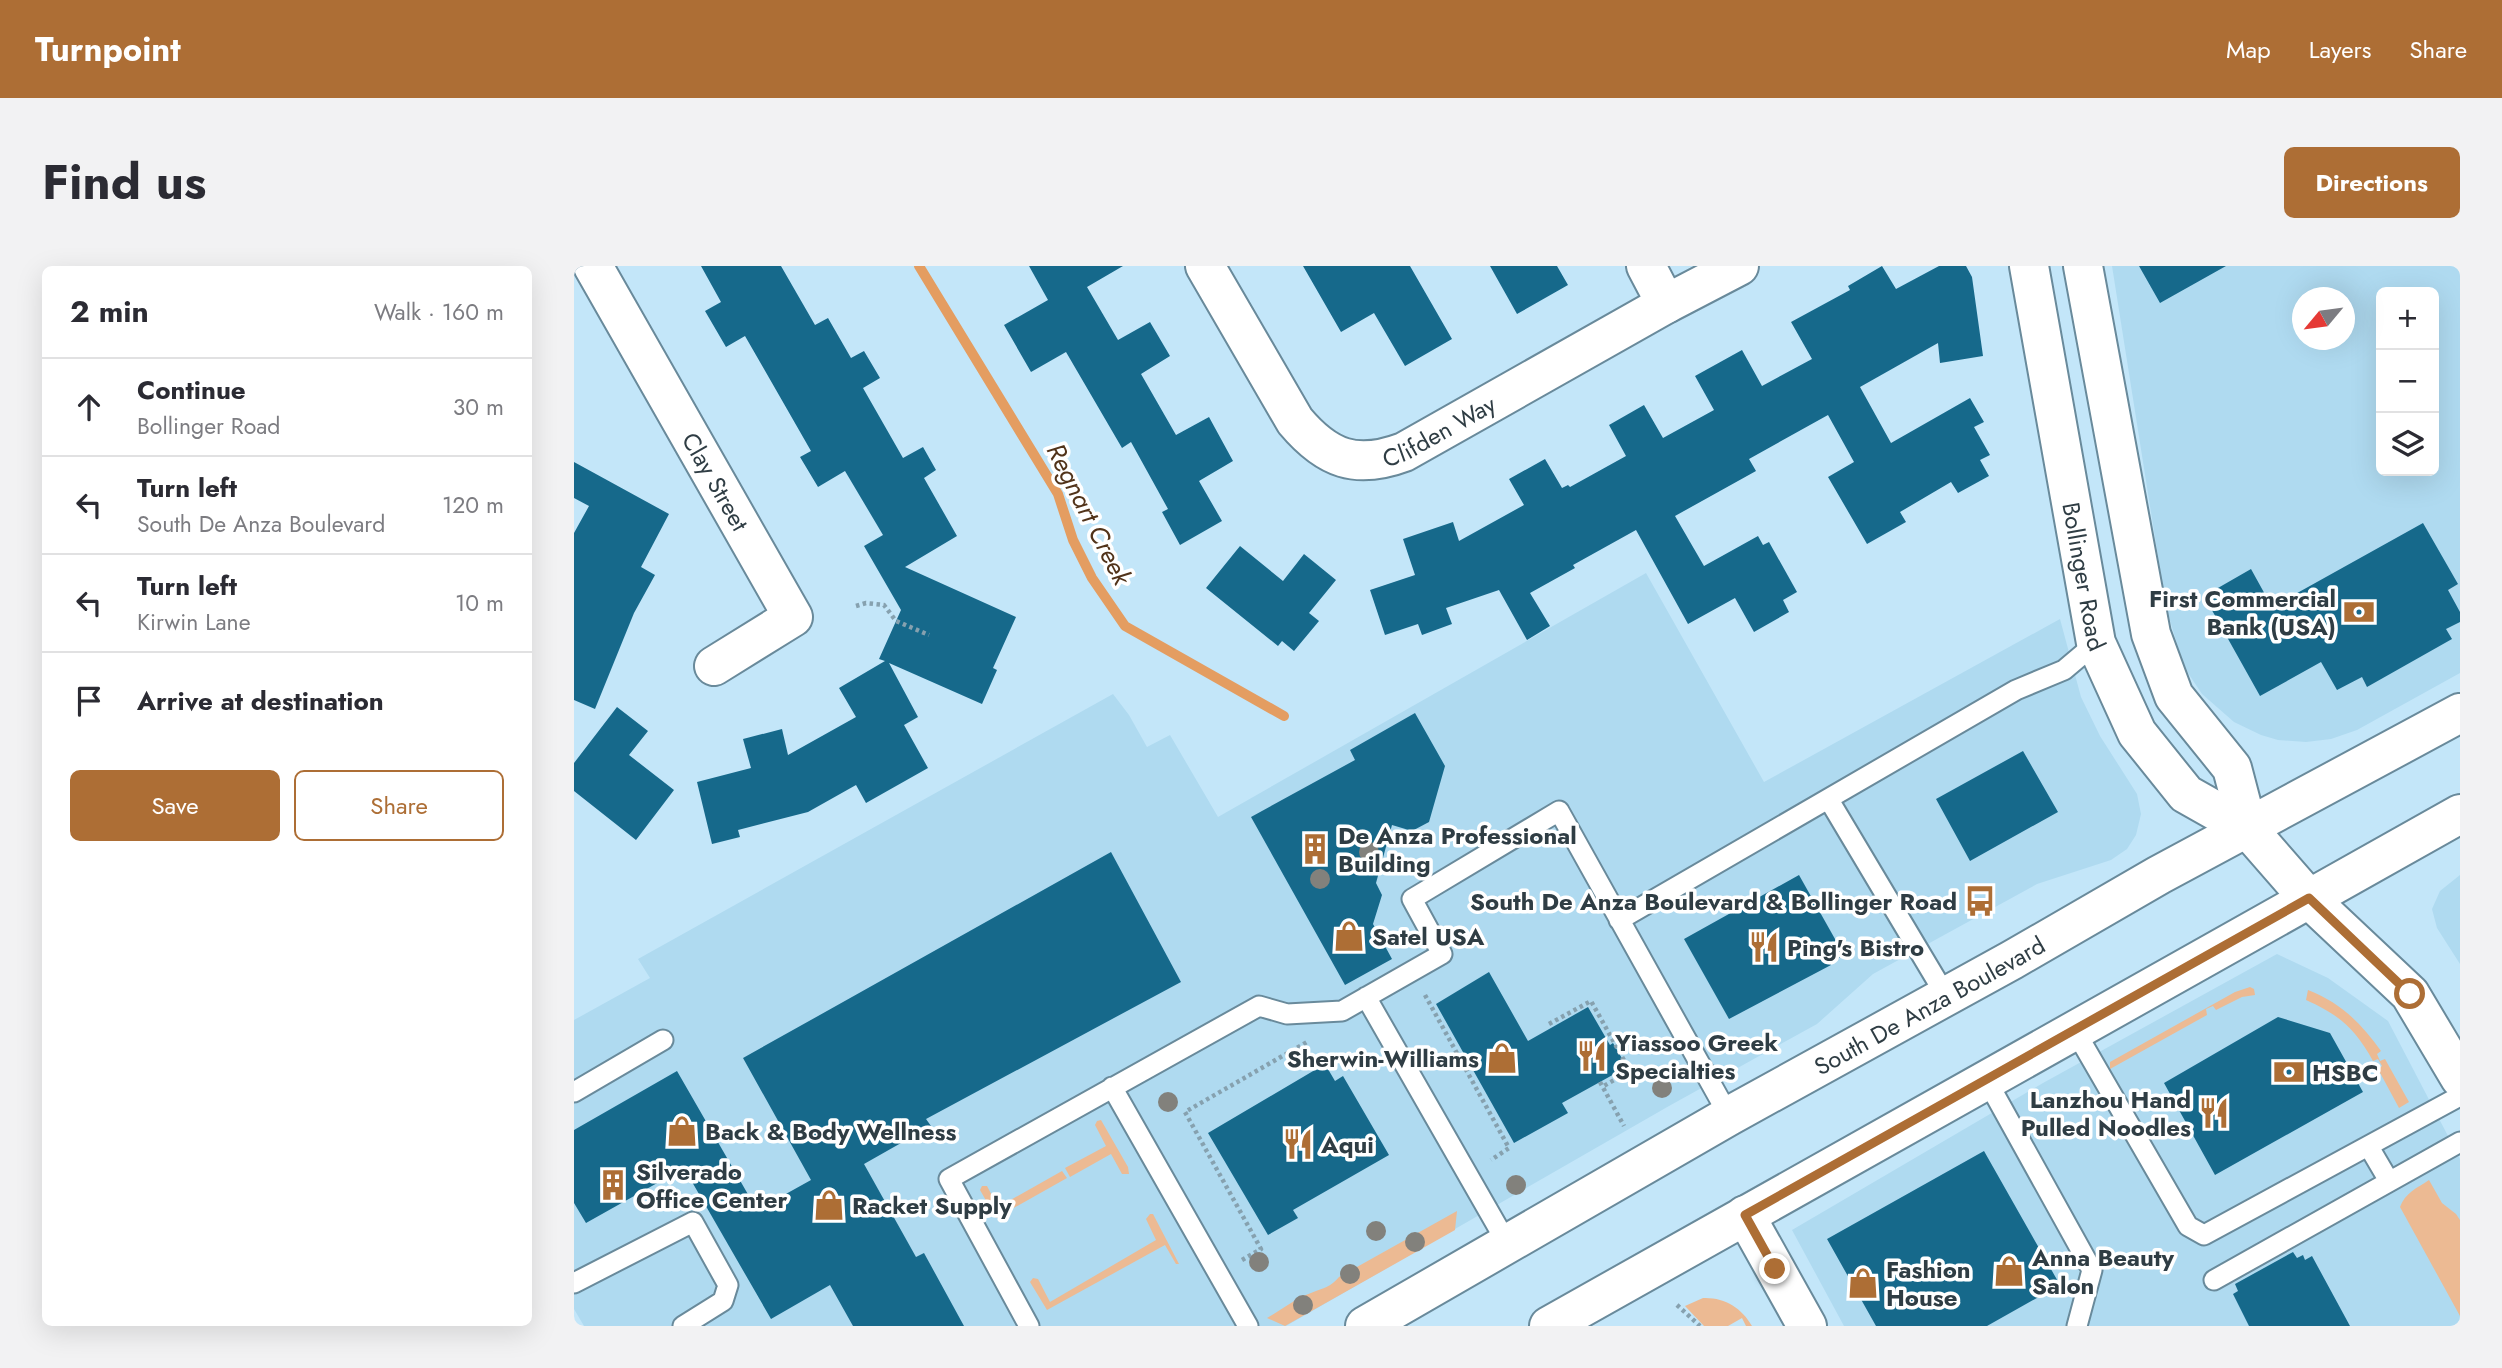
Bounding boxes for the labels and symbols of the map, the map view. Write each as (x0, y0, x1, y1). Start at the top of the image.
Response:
north arrow (2292, 287, 2355, 350)
street label: Clifden Way (1378, 386, 1502, 475)
street label: Clay Street (674, 426, 758, 537)
water label: Regnart Creek (1037, 437, 1142, 593)
street label: Bollinger Road (2054, 499, 2115, 657)
place label: First Commercial Bank (USA) (2149, 581, 2336, 644)
bank icon: First Commercial Bank (USA) (2342, 595, 2376, 629)
place label: De Anza Professional Building (1338, 818, 1577, 881)
building icon: De Anza Professional Building (1298, 832, 1332, 866)
place label: South De Anza Boulevard & Bollinger Road (1470, 884, 1957, 919)
bus stop icon: South De Anza Boulevard & Bollinger Road (1963, 884, 1997, 918)
shop icon: Satel USA (1332, 919, 1366, 953)
place label: Satel USA (1372, 919, 1485, 954)
street label: South De Anza Boulevard (1807, 927, 2051, 1083)
restaurant icon: Ping's Bistro (1747, 930, 1781, 964)
place label: Ping's Bistro (1787, 930, 1924, 965)
route start (2394, 978, 2425, 1009)
place label: Yiassoo Greek Specialties (1614, 1025, 1778, 1088)
restaurant icon: Yiassoo Greek Specialties (1575, 1039, 1609, 1073)
place label: Sherwin-Williams (1287, 1041, 1479, 1076)
shop icon: Sherwin-Williams (1485, 1041, 1519, 1075)
bank icon: HSBC (2272, 1055, 2306, 1089)
place label: HSBC (2312, 1055, 2379, 1090)
place label: Lanzhou Hand Pulled Noodles (2021, 1082, 2191, 1145)
restaurant icon: Lanzhou Hand Pulled Noodles (2197, 1096, 2231, 1130)
shop icon: Back & Body Wellness (665, 1114, 699, 1148)
place label: Back & Body Wellness (705, 1114, 956, 1149)
restaurant icon: Aqui (1281, 1127, 1315, 1161)
place label: Aqui (1320, 1127, 1374, 1162)
place label: Silverado Office Center (636, 1154, 787, 1217)
building icon: Silverado Office Center (596, 1168, 630, 1202)
shop icon: Racket Supply (812, 1188, 846, 1222)
place label: Racket Supply (852, 1188, 1012, 1223)
place label: Anna Beauty Salon (2031, 1240, 2174, 1303)
place label: Fashion House (1886, 1252, 1971, 1315)
route end (1759, 1253, 1790, 1284)
shop icon: Anna Beauty Salon (1992, 1254, 2026, 1288)
shop icon: Fashion House (1846, 1266, 1880, 1300)

